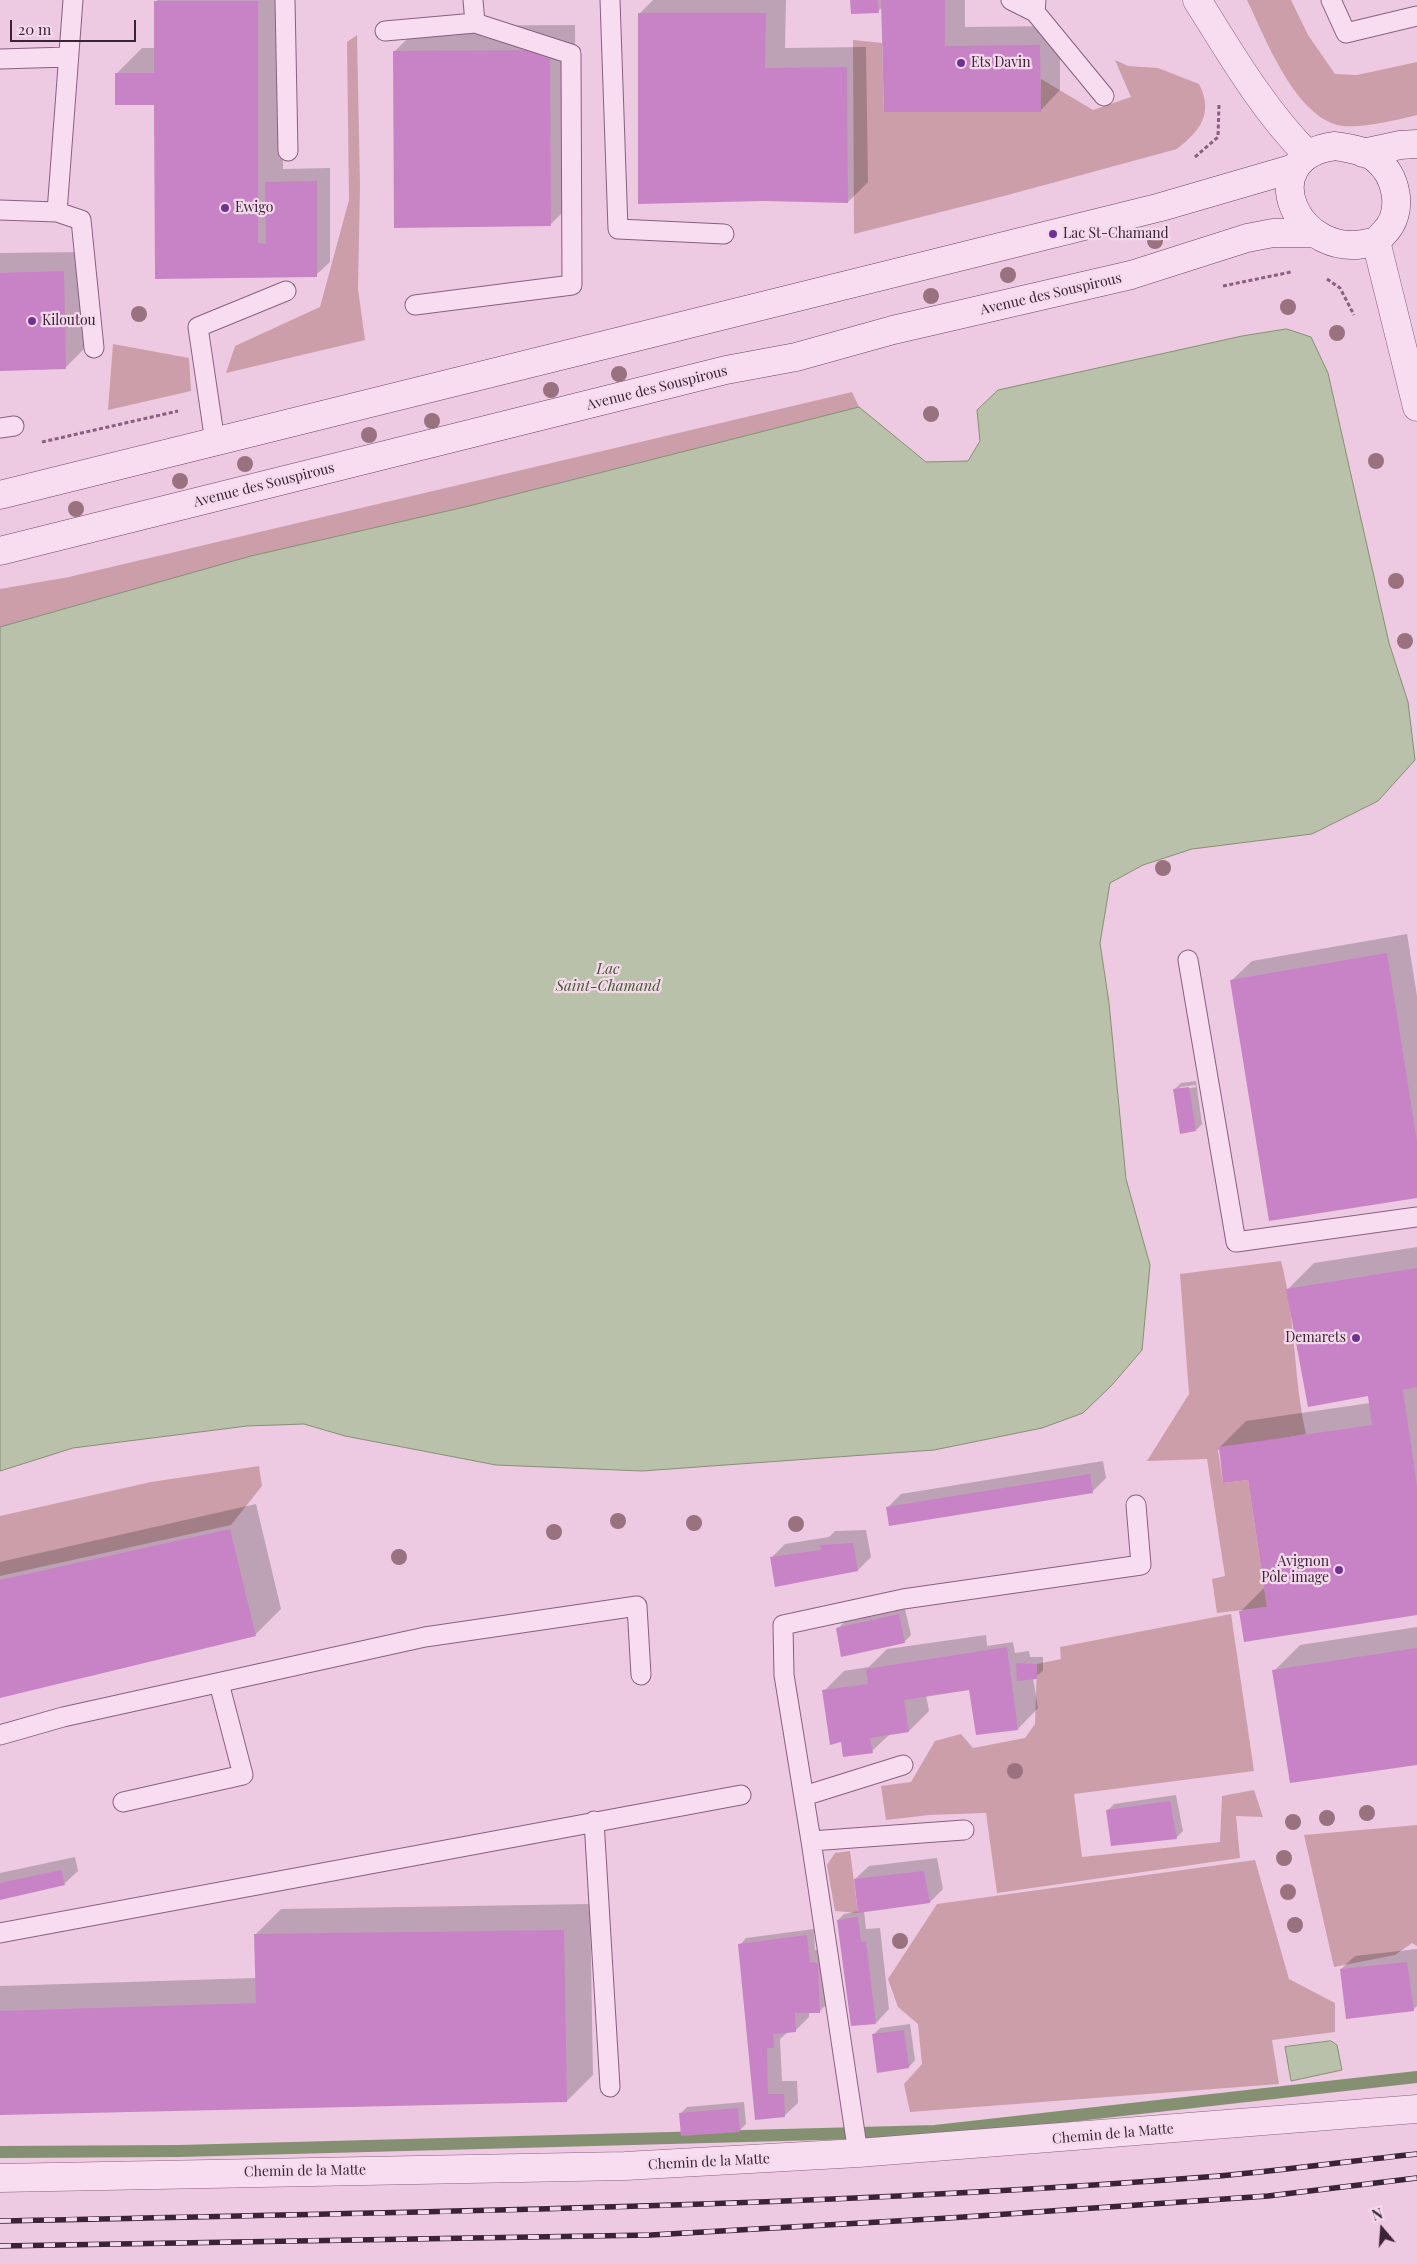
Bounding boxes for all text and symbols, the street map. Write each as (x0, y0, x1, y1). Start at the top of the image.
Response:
scale bar (12, 10, 139, 42)
text: 20 m (18, 19, 51, 39)
place label: Ets Davin (971, 55, 1030, 71)
marker: Ets Davin (955, 57, 967, 69)
place label: Ewigo (235, 200, 273, 216)
marker: Ewigo (219, 202, 231, 214)
place label: Lac St-Chamand (1063, 226, 1169, 242)
marker: Lac St-Chamand (1047, 228, 1059, 240)
street label: Avenue des Souspirous (979, 270, 1123, 318)
place label: Kiloutou (42, 313, 96, 329)
marker: Kiloutou (26, 315, 38, 327)
street label: Avenue des Souspirous (585, 362, 729, 414)
street label: Avenue des Souspirous (192, 459, 336, 511)
water label: Lac Saint-Chamand (556, 960, 660, 995)
place label: Demarets (1285, 1330, 1346, 1346)
marker: Demarets (1350, 1332, 1362, 1344)
place label: Avignon Pôle image (1261, 1554, 1329, 1586)
marker: Avignon Pôle image (1333, 1564, 1345, 1576)
street label: Chemin de la Matte (1051, 2120, 1175, 2148)
street label: Chemin de la Matte (648, 2150, 770, 2174)
street label: Chemin de la Matte (244, 2162, 366, 2180)
north arrow (1357, 2204, 1407, 2254)
text: N (1369, 2204, 1385, 2225)

